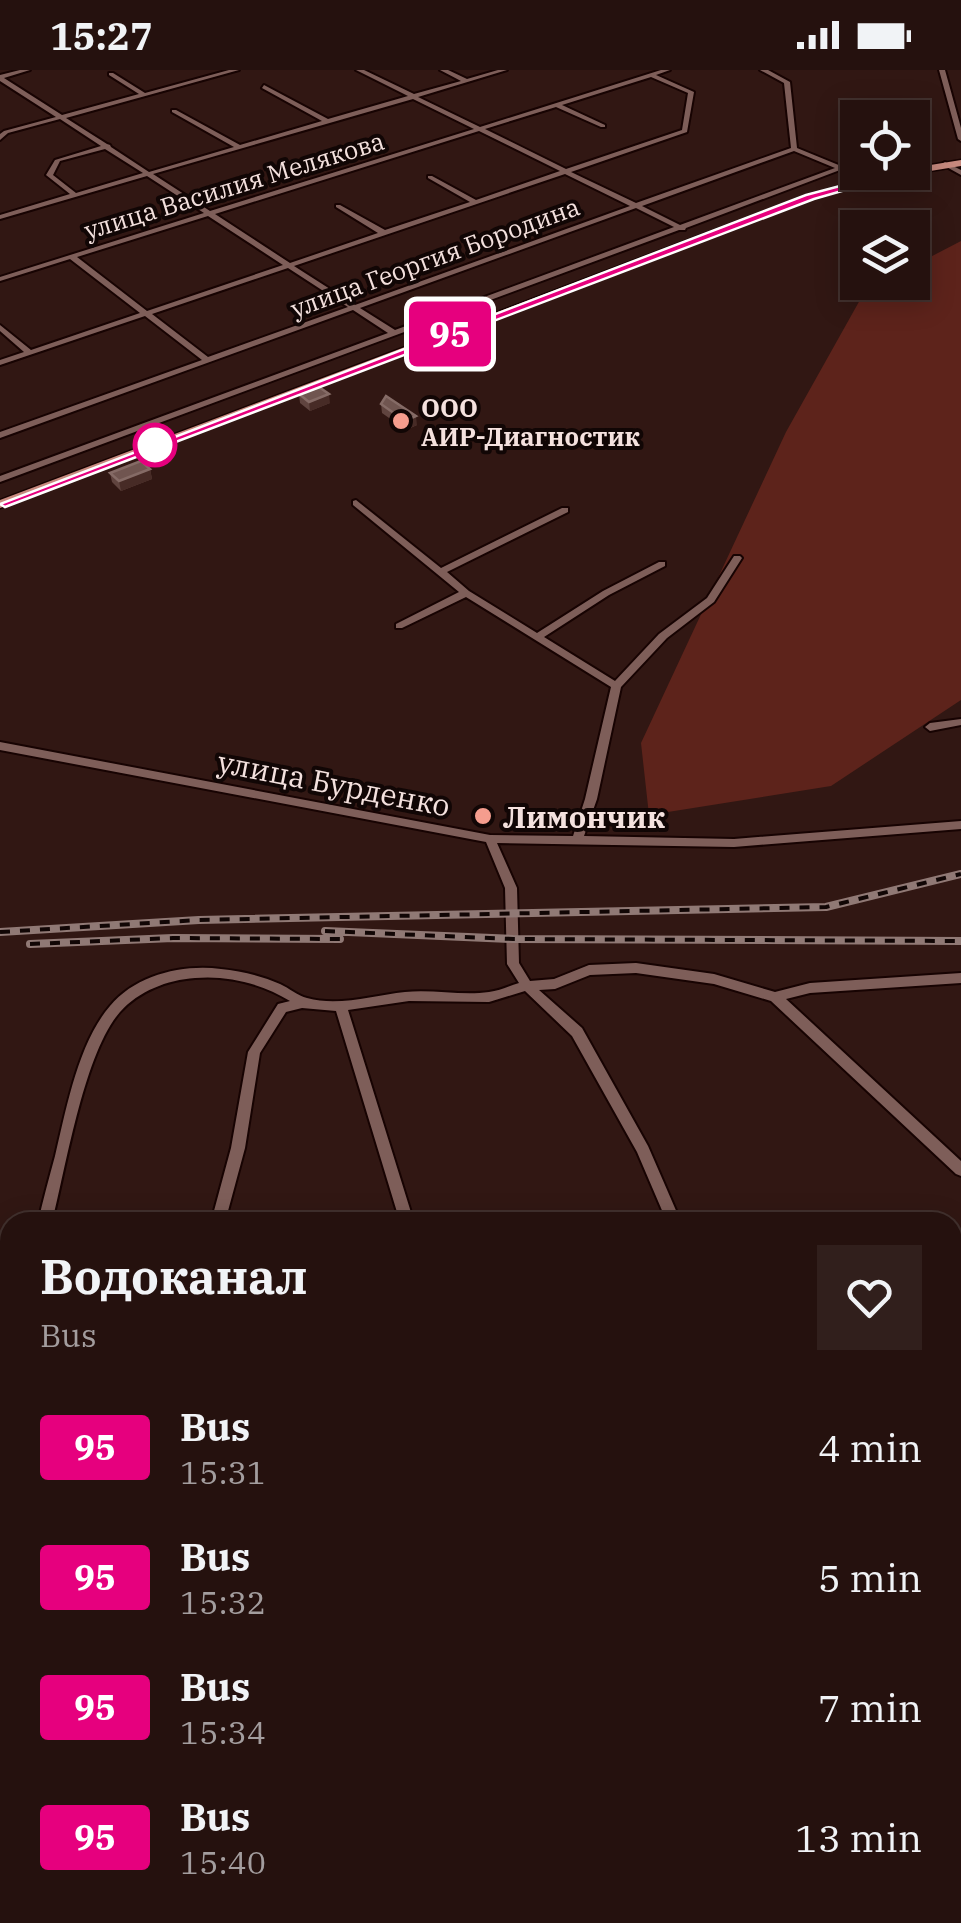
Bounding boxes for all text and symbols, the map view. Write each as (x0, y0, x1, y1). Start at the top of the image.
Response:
text: 15:27 (50, 11, 153, 60)
map controls (840, 100, 930, 300)
button: locate (840, 100, 930, 190)
street label: улица Василия Мелякова (80, 124, 388, 246)
street label: улица Георгия Бородина (286, 189, 584, 325)
button: layers (840, 210, 930, 300)
line badge: 95 (405, 302, 495, 366)
text: 95 (429, 311, 471, 357)
place label: ООО АИР-Диагностик (421, 391, 640, 453)
marker: ООО АИР-Диагностик (390, 410, 412, 432)
unlabelled marker (134, 424, 176, 466)
street label: улица Бурденко (215, 741, 453, 825)
place label: Лимончик (503, 797, 665, 836)
marker: Лимончик (472, 805, 494, 827)
text: Водоканал (40, 1245, 308, 1307)
button: heart (817, 1245, 922, 1350)
text: Bus (40, 1314, 97, 1356)
text: Bus (180, 1402, 250, 1451)
text: 4 min (818, 1423, 922, 1472)
text: 95 (74, 1424, 116, 1470)
text: 15:31 (180, 1451, 266, 1493)
text: Bus (180, 1532, 250, 1581)
text: 5 min (818, 1553, 922, 1602)
text: 95 (74, 1554, 116, 1600)
text: 15:32 (180, 1581, 266, 1623)
text: Bus (180, 1662, 250, 1711)
text: 7 min (818, 1683, 922, 1732)
text: 95 (74, 1684, 116, 1730)
text: 15:34 (180, 1711, 266, 1753)
text: Bus (180, 1792, 250, 1841)
text: 13 min (795, 1813, 922, 1862)
text: 95 (74, 1814, 116, 1860)
text: 15:40 (180, 1841, 266, 1883)

